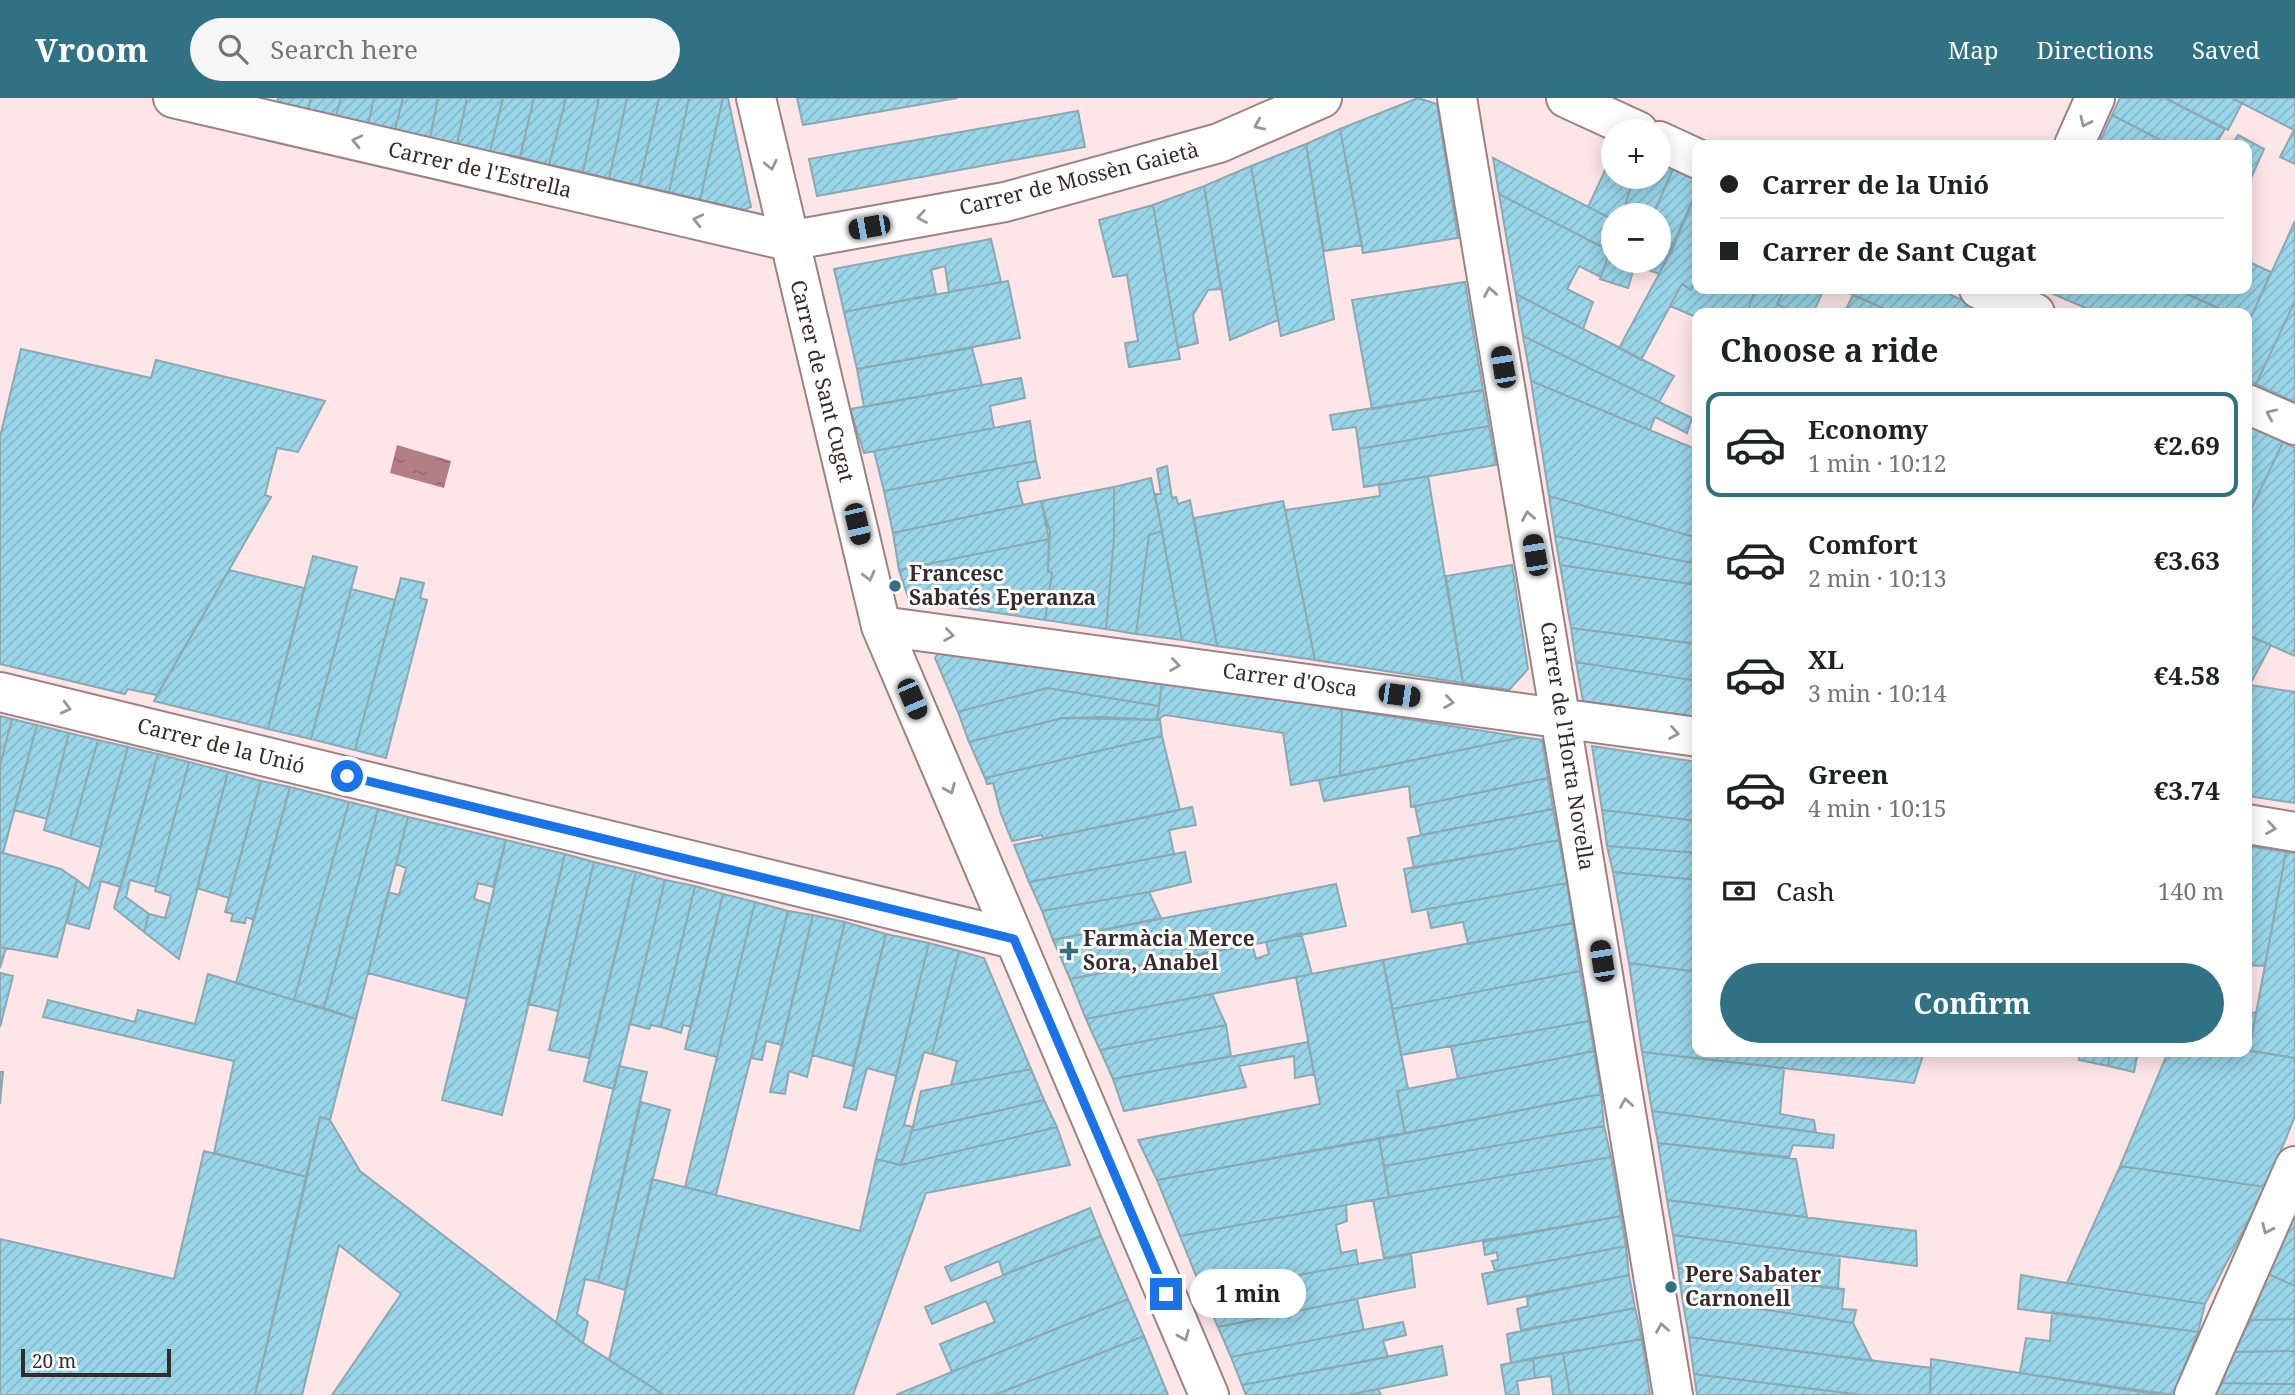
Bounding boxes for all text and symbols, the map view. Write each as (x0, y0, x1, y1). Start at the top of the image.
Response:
search box (190, 18, 680, 81)
text: Vroom (35, 27, 148, 72)
icon: search (214, 30, 252, 68)
text: Search here (270, 31, 418, 67)
text: Map (1948, 33, 1999, 66)
text: Directions (2037, 33, 2154, 66)
text: Saved (2192, 33, 2260, 66)
one-way arrow (2079, 114, 2093, 127)
one-way arrow (1254, 117, 1266, 131)
map controls (1601, 119, 1671, 273)
button: + (1601, 119, 1671, 189)
street label: Carrer de l'Estrella (386, 134, 575, 204)
one-way arrow (351, 135, 363, 149)
street label: Carrer de Mossèn Gaietà (956, 135, 1201, 221)
one-way arrow (763, 159, 777, 171)
text: Carrer de la Unió (1762, 166, 1989, 202)
button: − (1601, 203, 1671, 273)
one-way arrow (916, 209, 928, 224)
car (847, 213, 892, 241)
one-way arrow (692, 214, 704, 228)
text: Carrer de Sant Cugat (1762, 233, 2037, 269)
street label: Carrer de Sant Cugat (784, 277, 862, 485)
one-way arrow (1483, 286, 1498, 298)
text: Choose a ride (1720, 328, 1939, 371)
car (1490, 344, 1517, 390)
one-way arrow (2266, 408, 2278, 422)
text: Economy (1808, 411, 1928, 447)
icon: car (1724, 413, 1787, 476)
text: €2.69 (2154, 427, 2220, 463)
text: 1 min · 10:12 (1808, 447, 1946, 479)
car (843, 501, 872, 547)
one-way arrow (1521, 510, 1536, 522)
text: Comfort (1808, 526, 1918, 562)
icon: car (1724, 528, 1787, 591)
car (1522, 532, 1549, 578)
text: €3.63 (2154, 542, 2220, 578)
place label: Francesc Sabatés Eperanza (909, 559, 1096, 611)
text: 2 min · 10:13 (1808, 562, 1946, 594)
one-way arrow (861, 570, 875, 582)
marker: Francesc Sabatés Eperanza (887, 578, 903, 594)
street label: Carrer de l'Horta Novella (1534, 619, 1601, 872)
one-way arrow (943, 628, 955, 643)
text: XL (1808, 641, 1844, 677)
icon: car (1724, 643, 1787, 706)
street label: Carrer d'Osca (1221, 656, 1359, 702)
text: €4.58 (2154, 657, 2220, 693)
one-way arrow (1169, 658, 1181, 673)
car (895, 676, 930, 722)
text: 3 min · 10:14 (1808, 677, 1946, 709)
car (1377, 682, 1422, 708)
one-way arrow (1443, 694, 1455, 709)
one-way arrow (60, 700, 72, 714)
street label: Carrer de la Unió (134, 711, 308, 779)
one-way arrow (1668, 726, 1680, 741)
text: Green (1808, 756, 1889, 792)
icon: car (1724, 758, 1787, 821)
route start (331, 760, 363, 792)
text: €3.74 (2154, 772, 2220, 808)
one-way arrow (942, 781, 956, 794)
text: 4 min · 10:15 (1808, 792, 1946, 824)
one-way arrow (2265, 820, 2277, 835)
icon: cash (1720, 872, 1758, 910)
text: Cash (1776, 873, 1835, 909)
text: 140 m (2158, 875, 2224, 907)
place label: Farmàcia Merce Sora, Anabel (1083, 924, 1255, 976)
car (1589, 939, 1616, 983)
marker: Farmàcia Merce Sora, Anabel (1061, 943, 1077, 959)
button: Confirm (1720, 963, 2224, 1043)
one-way arrow (1619, 1097, 1634, 1109)
one-way arrow (2261, 1222, 2275, 1234)
place label: Pere Sabater Carnonell (1685, 1260, 1821, 1312)
callout: 1 min (1190, 1270, 1306, 1318)
text: 1 min (1215, 1277, 1281, 1309)
route end (1150, 1278, 1182, 1310)
marker: Pere Sabater Carnonell (1663, 1279, 1679, 1295)
one-way arrow (1655, 1322, 1670, 1334)
one-way arrow (1176, 1328, 1190, 1341)
scale bar (21, 1346, 172, 1378)
text: 20 m (32, 1348, 76, 1374)

